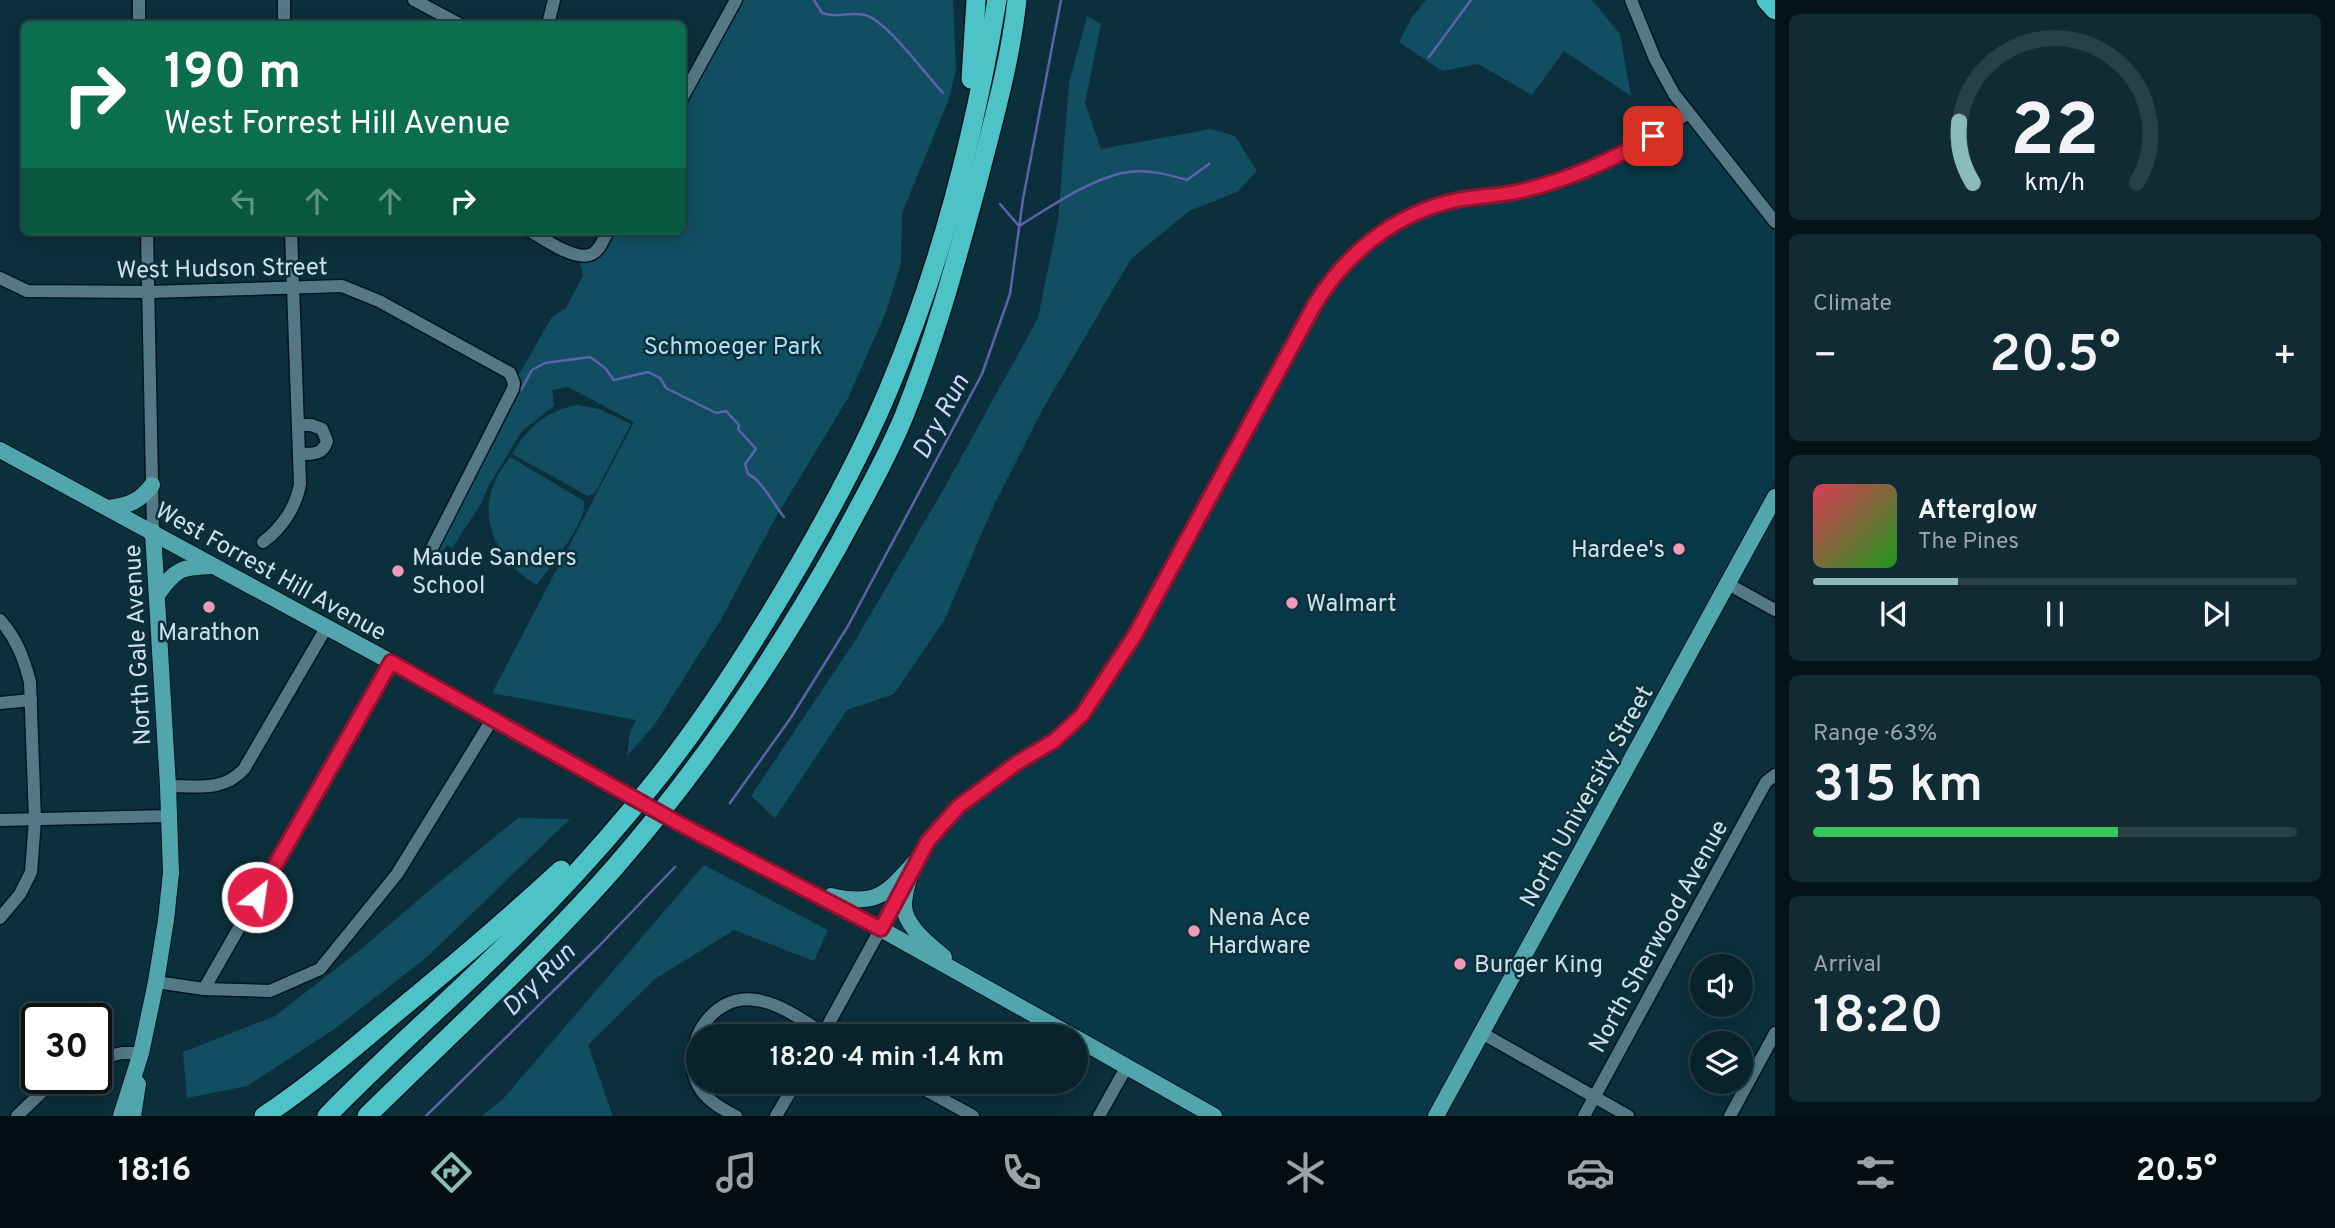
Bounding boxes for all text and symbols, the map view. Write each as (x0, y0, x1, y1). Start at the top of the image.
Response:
text: 190 m (164, 44, 301, 106)
icon: right (49, 49, 140, 140)
text: 22 (2010, 90, 2100, 182)
text: West Forrest Hill Avenue (164, 105, 510, 145)
pin (1623, 106, 1683, 166)
icon: arrive (1634, 117, 1672, 155)
text: km/h (2025, 168, 2085, 200)
icon: left (225, 182, 263, 220)
icon: ahead (298, 182, 336, 220)
icon: ahead (371, 182, 409, 220)
icon: right (444, 182, 482, 220)
street label: West Hudson Street (116, 253, 328, 287)
text: Climate (1813, 290, 1892, 319)
text: 20.5° (1989, 324, 2121, 390)
park label: Schmoeger Park (644, 333, 822, 363)
text: − (1813, 333, 1838, 382)
text: + (2272, 333, 2297, 382)
water label: Dry Run (906, 369, 978, 465)
text: Afterglow (1918, 495, 2038, 528)
street label: West Forrest Hill Avenue (149, 497, 391, 649)
text: The Pines (1918, 528, 2019, 557)
place label: Hardee's (1571, 536, 1665, 566)
marker: Hardee's (1671, 541, 1687, 557)
street label: North Gale Avenue (119, 544, 159, 746)
place label: Maude Sanders School (412, 544, 577, 602)
marker: Maude Sanders School (390, 563, 406, 579)
place label: Walmart (1306, 590, 1397, 620)
marker: Walmart (1284, 595, 1300, 611)
icon: previous (1875, 595, 1913, 633)
icon: pause (2036, 595, 2074, 633)
icon: next (2197, 595, 2235, 633)
marker: Marathon (201, 599, 217, 615)
place label: Marathon (158, 619, 260, 649)
street label: North University Street (1514, 681, 1661, 913)
text: Range · 63% (1813, 720, 1937, 749)
text: 315 km (1813, 754, 1983, 820)
street label: North Sherwood Avenue (1583, 815, 1736, 1059)
position arrow (220, 860, 294, 934)
place label: Nena Ace Hardware (1208, 904, 1311, 962)
marker: Nena Ace Hardware (1186, 923, 1202, 939)
water label: Dry Run (496, 937, 584, 1025)
place label: Burger King (1474, 951, 1603, 981)
text: Arrival (1813, 951, 1882, 980)
map controls (1690, 954, 1753, 1094)
button: sound (1690, 954, 1753, 1017)
marker: Burger King (1452, 956, 1468, 972)
text: 18:20 (1813, 985, 1944, 1051)
speed limit sign: 30 (21, 1003, 112, 1094)
button: layers (1690, 1031, 1753, 1094)
text: 18:20 · 4 min · 1.4 km (770, 1042, 1004, 1075)
icon: directions (427, 1148, 476, 1197)
icon: music (712, 1148, 761, 1197)
icon: phone (997, 1148, 1046, 1197)
icon: climate (1281, 1148, 1330, 1197)
icon: car (1566, 1148, 1615, 1197)
icon: filters (1851, 1148, 1900, 1197)
text: 18:16 (118, 1152, 191, 1192)
text: 20.5° (2136, 1152, 2217, 1192)

